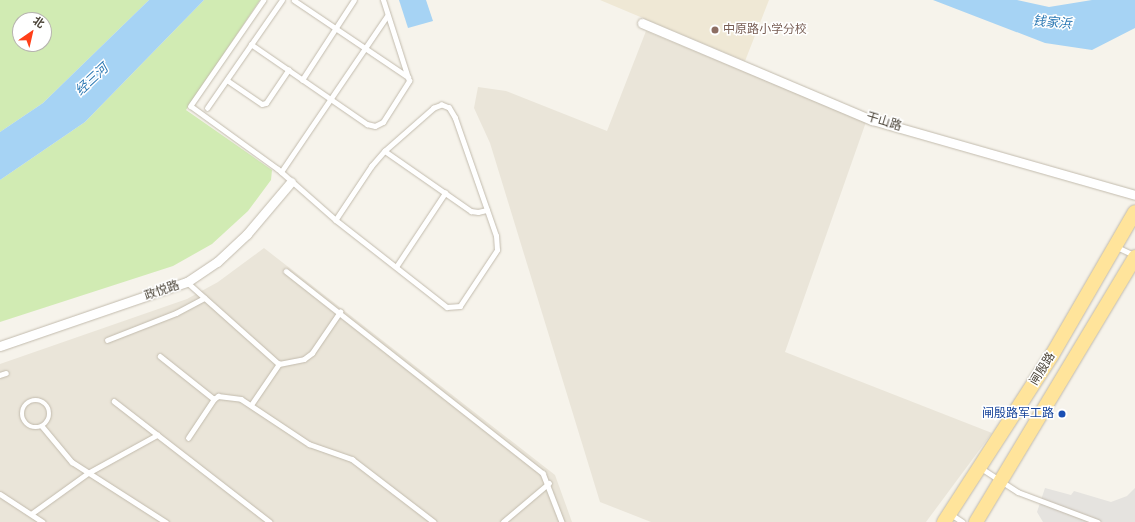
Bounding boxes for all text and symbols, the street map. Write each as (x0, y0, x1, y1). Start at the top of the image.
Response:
north arrow (12, 12, 52, 52)
text: 北 (30, 14, 47, 31)
water label: 钱家浜 (1032, 14, 1072, 32)
place label: 中原路小学分校 (723, 23, 807, 37)
marker: 中原路小学分校 (710, 25, 720, 35)
water label: 经三河 (72, 61, 112, 99)
street label: 干山路 (865, 110, 903, 134)
street label: 政悦路 (143, 278, 181, 304)
street label: 闸殷路 (1027, 350, 1059, 388)
place label: 闸殷路军工路 (982, 407, 1054, 421)
marker: 闸殷路军工路 (1057, 409, 1067, 419)

